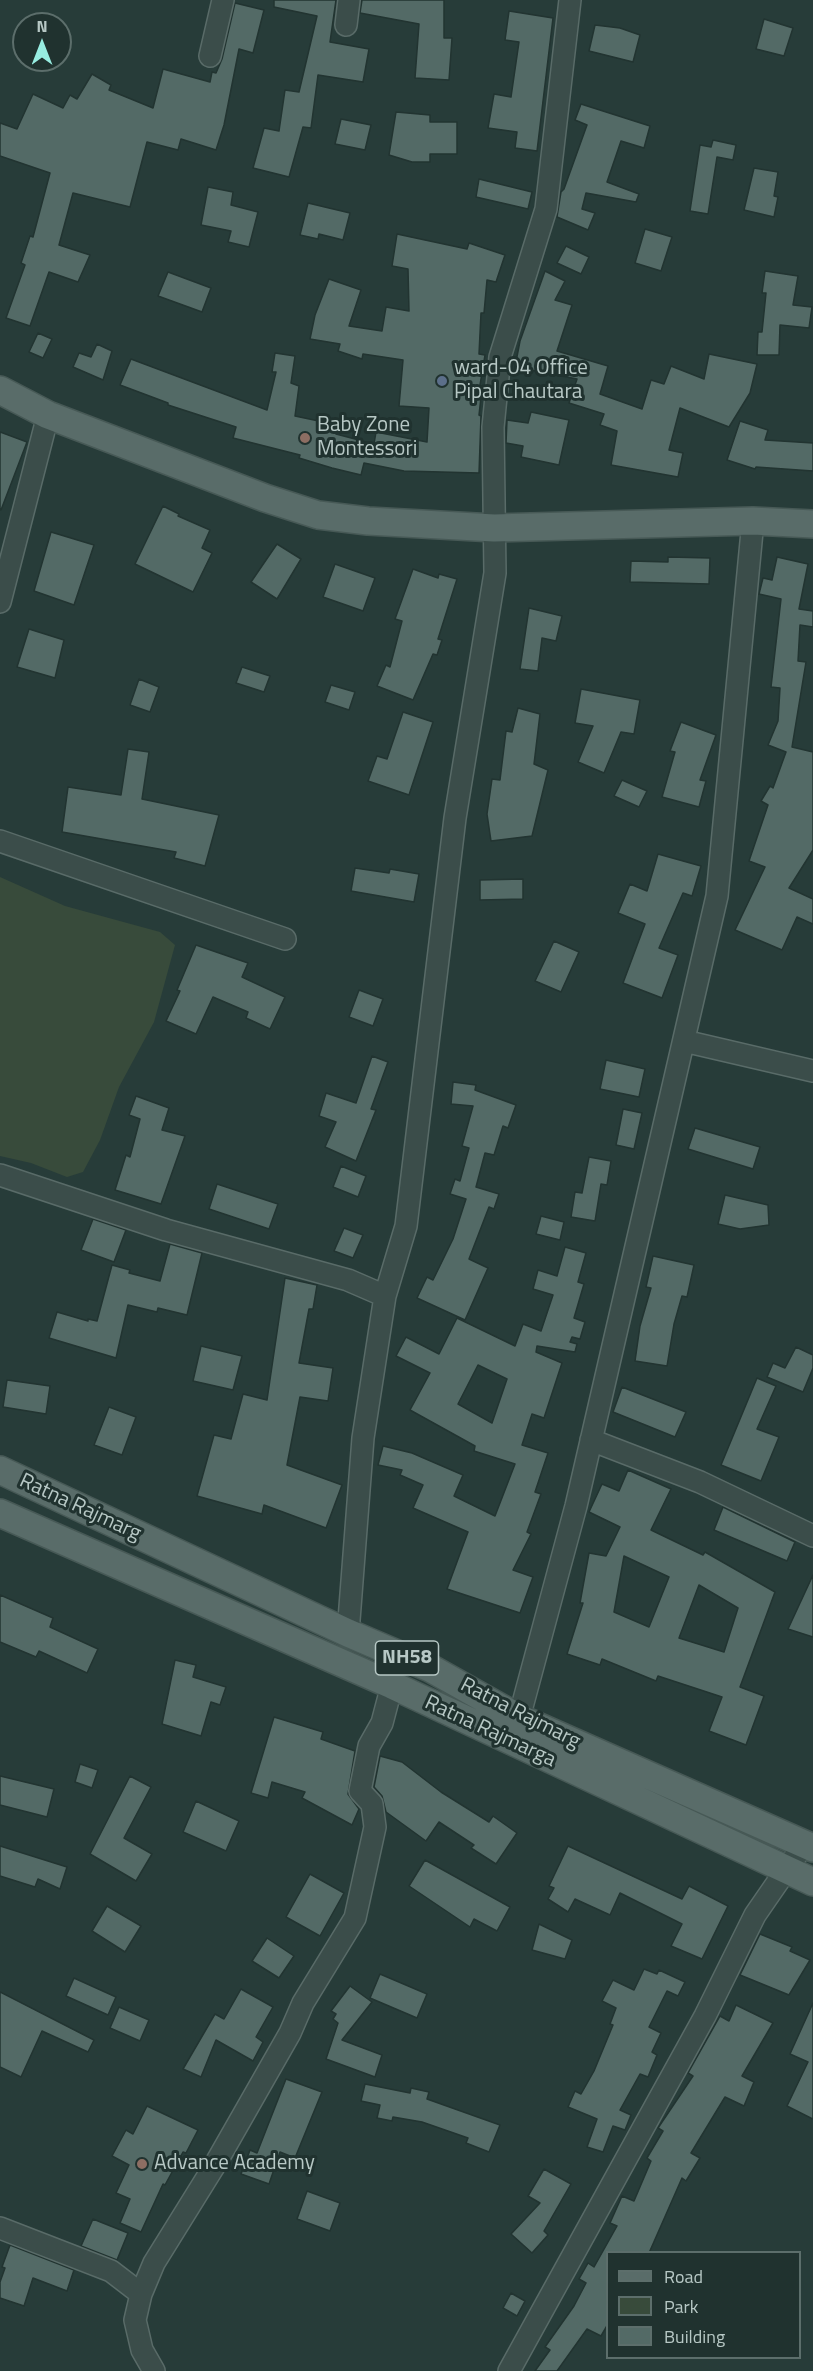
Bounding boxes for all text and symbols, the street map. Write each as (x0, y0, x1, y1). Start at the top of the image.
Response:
north arrow (12, 12, 72, 72)
text: N (36, 14, 48, 38)
place label: ward-04 Office Pipal Chautara (454, 356, 588, 406)
marker: ward-04 Office Pipal Chautara (435, 374, 449, 388)
place label: Baby Zone Montessori (317, 413, 417, 463)
marker: Baby Zone Montessori (298, 431, 312, 445)
street label: Ratna Rajmarg (15, 1469, 145, 1547)
road number: NH58 (376, 1641, 438, 1675)
street label: Ratna Rajmarg (456, 1673, 584, 1755)
street label: Ratna Rajmarga (420, 1691, 560, 1773)
place label: Advance Academy (154, 2151, 315, 2177)
marker: Advance Academy (135, 2157, 149, 2171)
legend (606, 2251, 801, 2359)
text: Road (664, 2263, 703, 2290)
text: Park (664, 2293, 698, 2320)
text: Building (664, 2323, 725, 2350)

